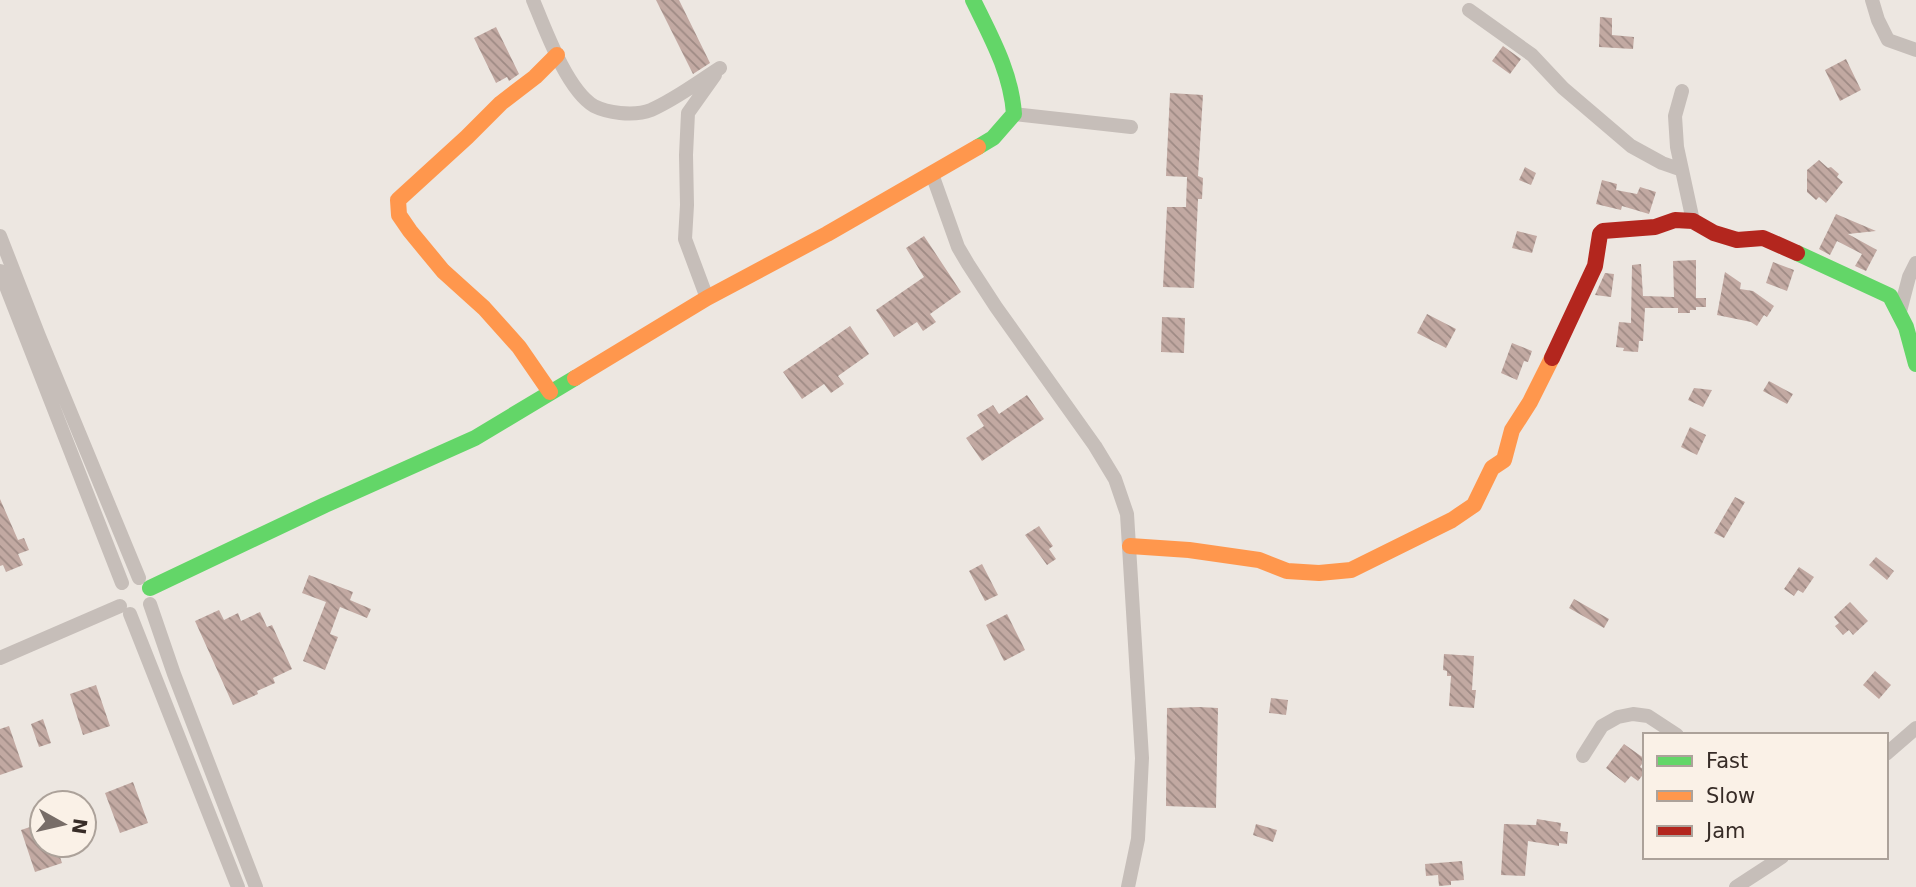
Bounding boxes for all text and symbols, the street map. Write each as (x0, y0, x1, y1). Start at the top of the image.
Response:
legend (1643, 733, 1888, 859)
text: Fast (1706, 749, 1748, 773)
text: Slow (1706, 784, 1755, 808)
north arrow (28, 789, 98, 859)
text: N (68, 817, 92, 836)
text: Jam (1704, 819, 1746, 843)

